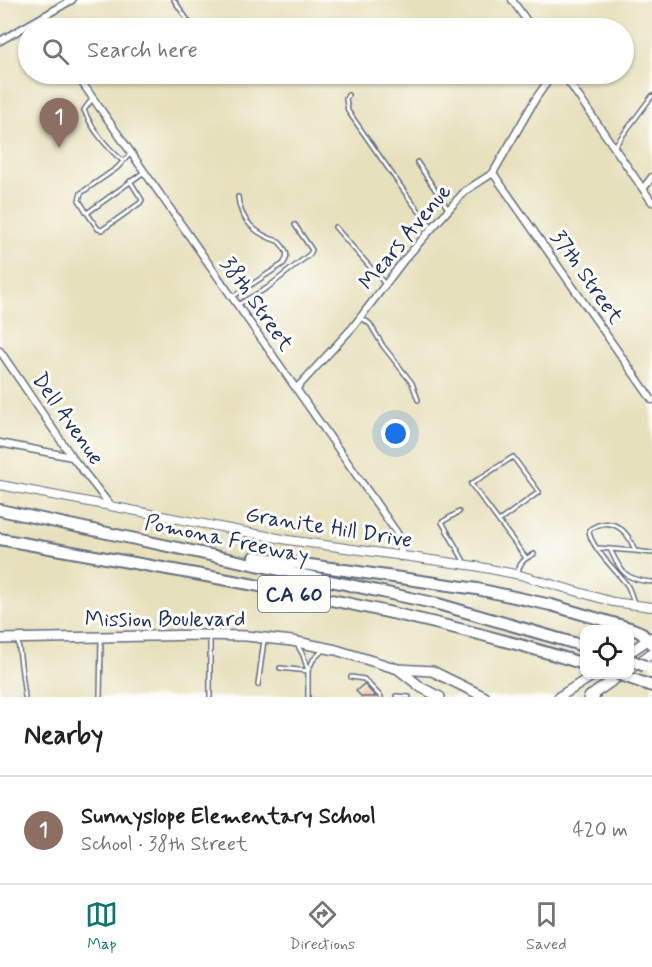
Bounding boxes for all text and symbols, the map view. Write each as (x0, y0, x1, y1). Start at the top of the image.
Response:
search box (18, 18, 634, 84)
icon: search (39, 35, 72, 68)
text: Search here (87, 37, 198, 65)
pin: 1 (40, 98, 78, 148)
street label: Mears Avenue (353, 179, 458, 296)
street label: 37th Street (544, 225, 629, 330)
street label: 38th Street (213, 251, 299, 357)
street label: Dell Avenue (25, 367, 109, 471)
your location (381, 419, 410, 448)
street label: Granite Hill Drive (243, 501, 414, 555)
street label: Pomona Freeway (142, 509, 311, 571)
road number: CA 60 (258, 576, 330, 612)
street label: Mission Boulevard (85, 606, 245, 634)
map controls (580, 625, 634, 679)
button: locate (580, 625, 634, 679)
text: Nearby (24, 719, 103, 753)
text: Sunnyslope Elementary School (81, 803, 376, 831)
text: 1 (39, 817, 48, 844)
text: 420 m (572, 817, 628, 844)
text: School · 38th Street (81, 831, 248, 858)
tab: Map (85, 898, 118, 955)
tab: Directions (289, 898, 355, 955)
tab: Saved (526, 898, 567, 955)

